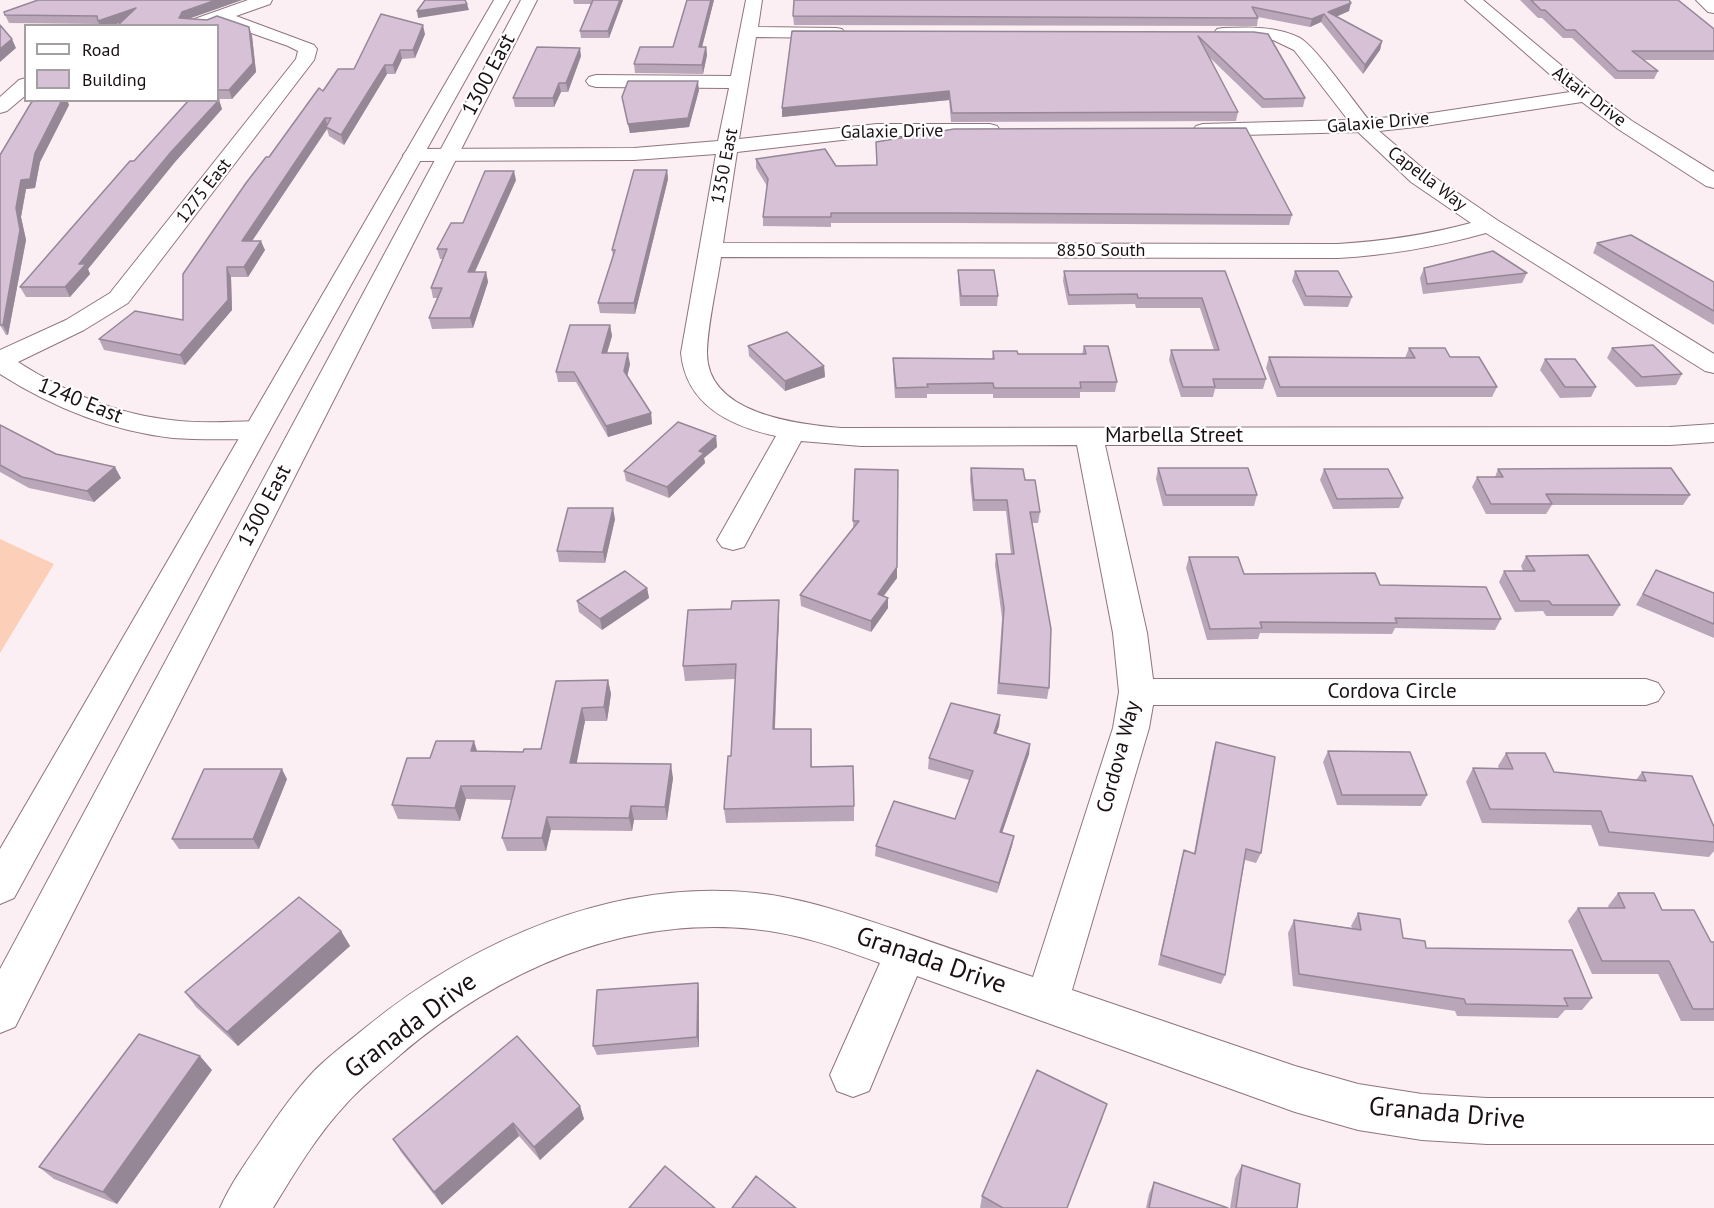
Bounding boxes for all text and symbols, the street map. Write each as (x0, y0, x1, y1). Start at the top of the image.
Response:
legend (24, 24, 219, 102)
street label: 1300 East (457, 30, 521, 120)
text: Road (82, 38, 120, 61)
street label: Altair Drive (1548, 62, 1630, 132)
text: Building (82, 68, 146, 91)
street label: Galaxie Drive (1326, 108, 1430, 138)
street label: Galaxie Drive (841, 120, 943, 144)
street label: 1350 East (707, 126, 743, 206)
street label: Capella Way (1383, 142, 1471, 216)
street label: 1275 East (172, 154, 236, 228)
street label: 8850 South (1057, 240, 1145, 262)
street label: 1240 East (34, 373, 126, 429)
street label: Marbella Street (1105, 423, 1243, 449)
street label: 1300 East (233, 461, 297, 551)
street label: Cordova Circle (1327, 679, 1457, 705)
street label: Cordova Way (1092, 698, 1146, 816)
street label: Granada Drive (852, 921, 1010, 1001)
street label: Granada Drive (339, 966, 483, 1086)
street label: Granada Drive (1368, 1092, 1526, 1136)

